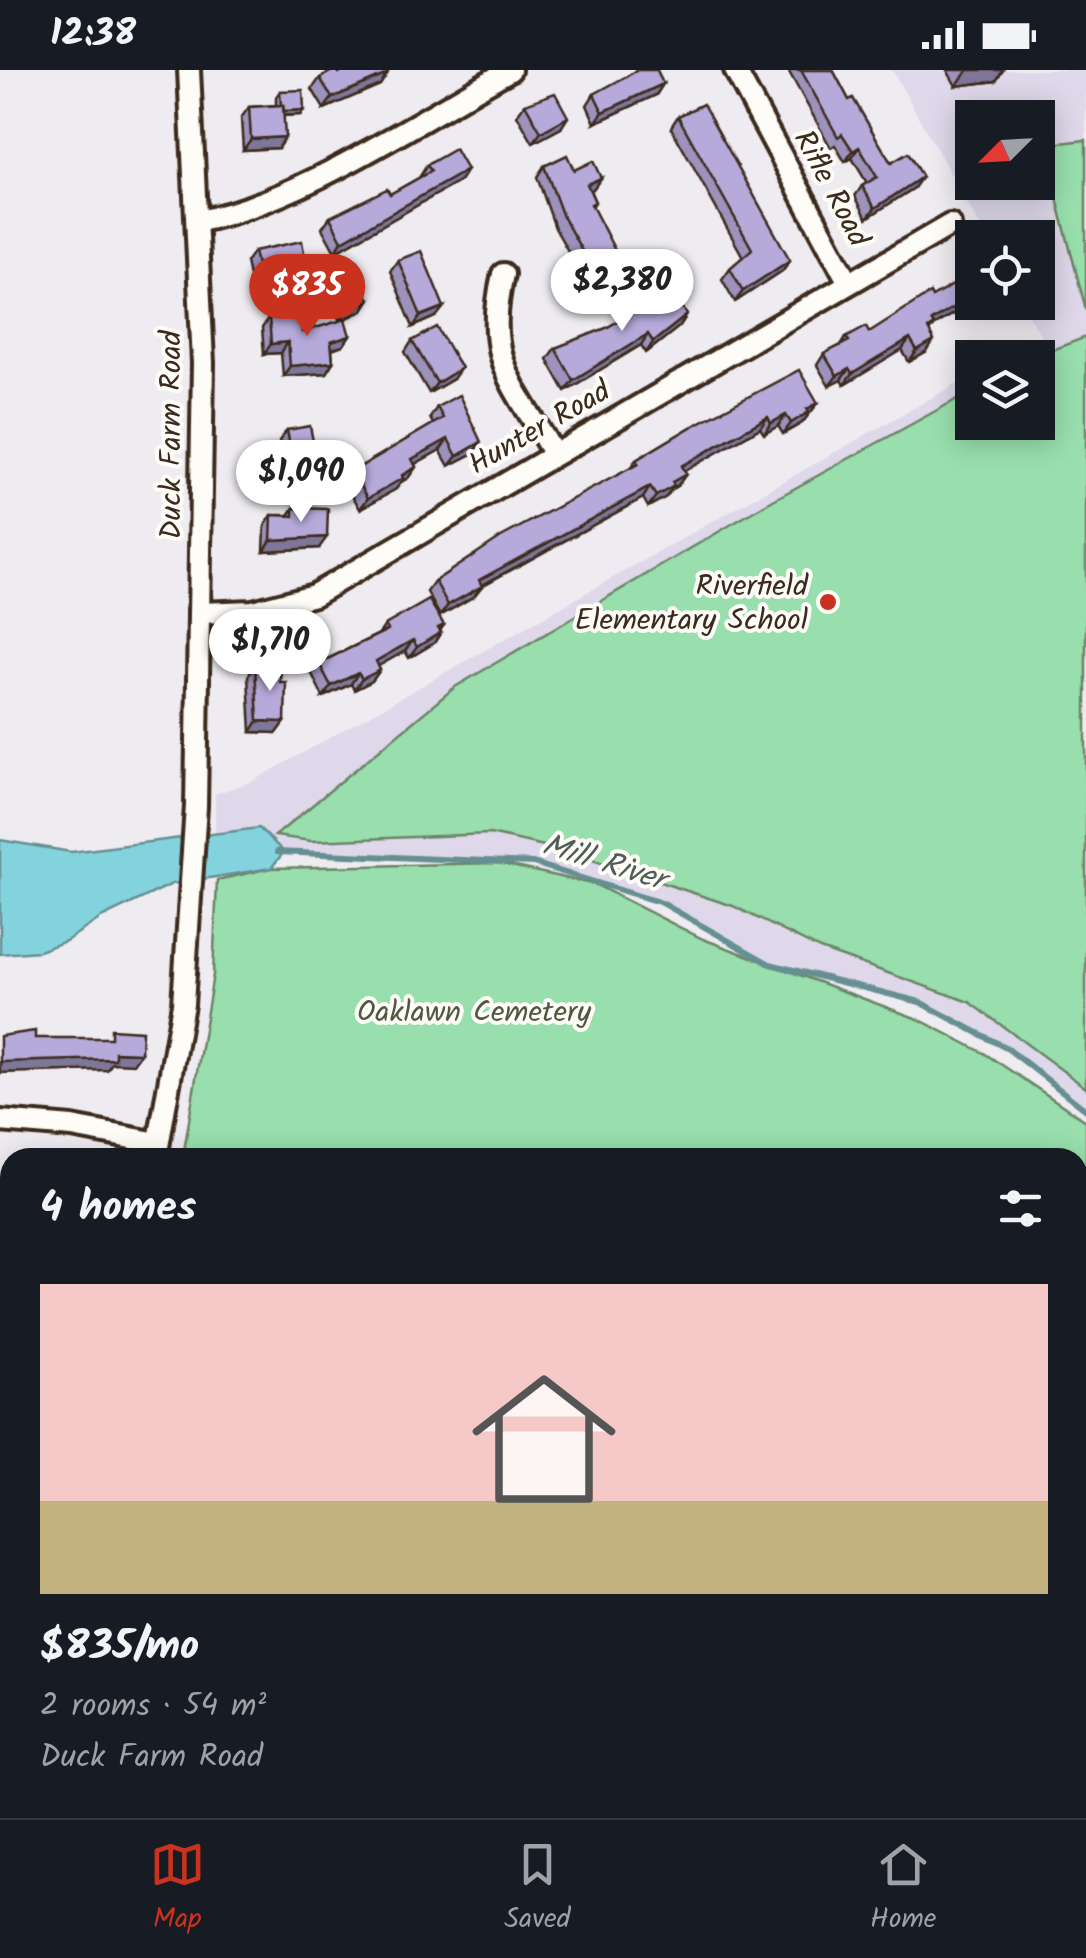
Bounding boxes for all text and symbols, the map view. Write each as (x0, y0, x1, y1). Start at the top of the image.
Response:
text: 12:38 (50, 5, 136, 65)
north arrow (955, 100, 1055, 200)
map controls (955, 100, 1055, 440)
street label: Rifle Road (779, 122, 882, 257)
button: locate (955, 220, 1055, 320)
pin: $2,380 (541, 249, 703, 334)
pin: $835 (248, 254, 366, 339)
text: $2,380 (573, 256, 671, 307)
text: $835 (271, 261, 343, 312)
street label: Duck Farm Road (148, 329, 196, 539)
button: layers (955, 340, 1055, 440)
street label: Hunter Road (460, 368, 621, 489)
pin: $1,090 (220, 440, 382, 525)
text: $1,090 (258, 447, 344, 498)
place label: Riverfield Elementary School (575, 563, 809, 645)
marker: Riverfield Elementary School (817, 591, 839, 613)
pin: $1,710 (189, 609, 351, 694)
text: $1,710 (231, 616, 309, 667)
water label: Mill River (535, 821, 677, 908)
park label: Oaklawn Cemetery (357, 989, 592, 1037)
text: 4 homes (40, 1175, 196, 1242)
icon: filters (993, 1181, 1048, 1236)
icon: home (454, 1349, 634, 1529)
text: $835/mo (40, 1614, 199, 1681)
text: 2 rooms · 54 m² (40, 1681, 266, 1732)
text: Duck Farm Road (40, 1732, 263, 1783)
tab: Map (150, 1837, 205, 1942)
tab: Saved (504, 1837, 571, 1942)
tab: Home (870, 1837, 936, 1942)

